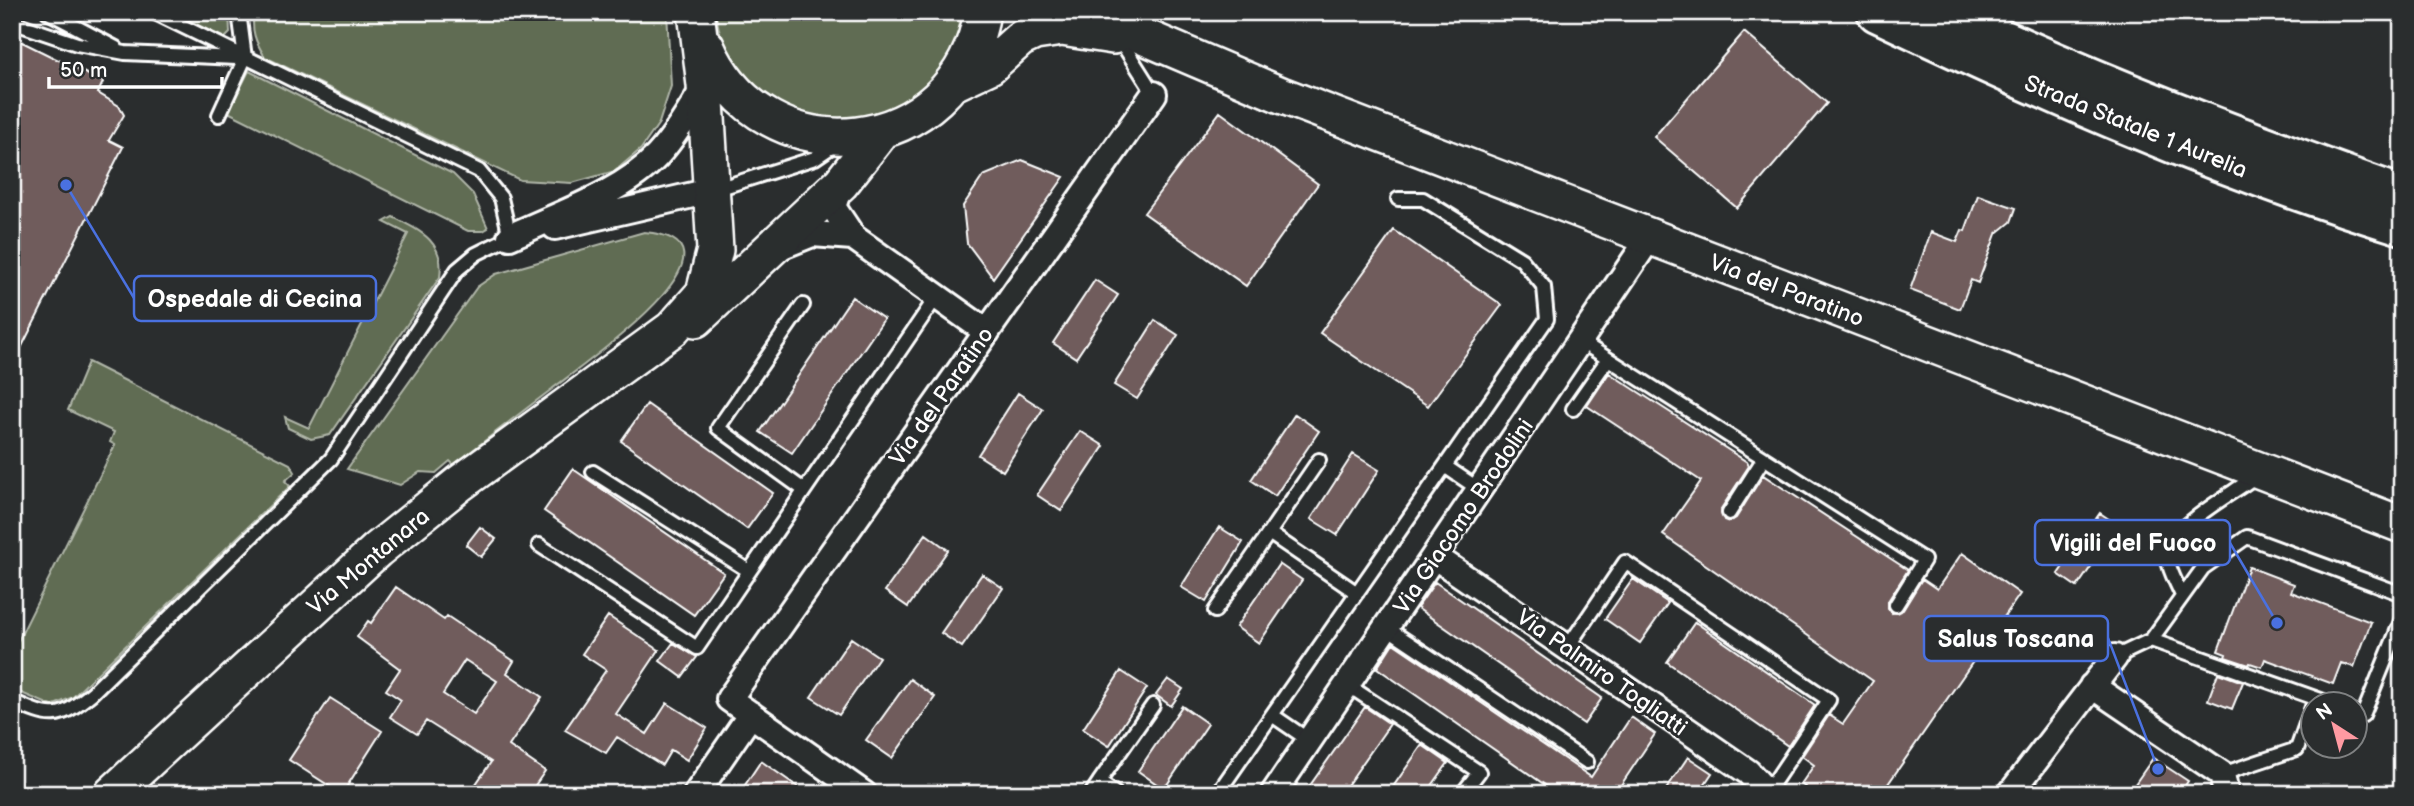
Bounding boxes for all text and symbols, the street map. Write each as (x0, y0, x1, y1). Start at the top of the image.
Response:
scale bar (49, 46, 222, 90)
text: 50 m (60, 58, 107, 83)
street label: Strada Statale 1 Aurelia (2020, 69, 2251, 184)
street label: Via del Paratino (1706, 249, 1868, 333)
callout: Ospedale di Cecina (134, 276, 376, 321)
text: Ospedale di Cecina (148, 285, 362, 314)
street label: Via del Paratino (884, 322, 1000, 471)
street label: Via Giacomo Brodolini (1388, 413, 1540, 620)
street label: Via Montanara (302, 503, 435, 621)
callout: Vigili del Fuoco (2035, 520, 2230, 565)
text: Vigili del Fuoco (2049, 529, 2217, 558)
street label: Via Palmiro Togliatti (1511, 603, 1692, 742)
callout: Salus Toscana (1924, 616, 2108, 661)
text: Salus Toscana (1938, 625, 2094, 654)
north arrow (2298, 690, 2368, 760)
text: N (2312, 699, 2337, 726)

